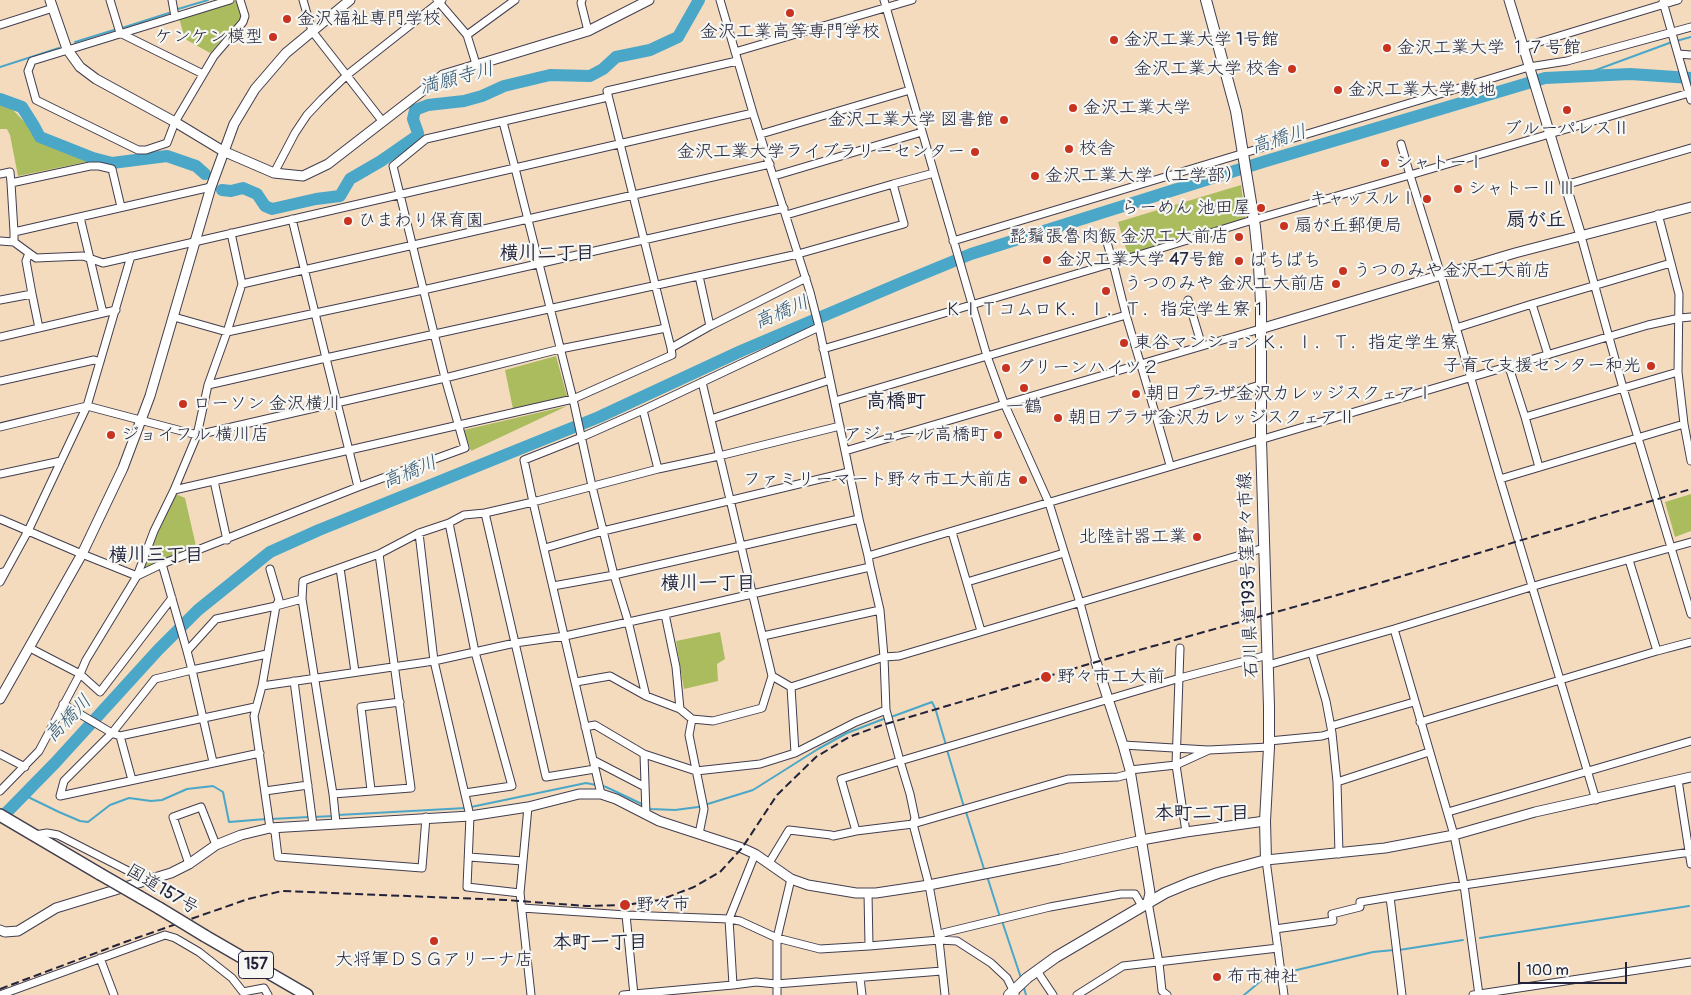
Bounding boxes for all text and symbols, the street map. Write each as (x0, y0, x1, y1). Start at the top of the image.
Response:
marker: 金沢工業高等専門学校 (784, 7, 796, 19)
place label: 金沢福祉専門学校 (297, 8, 441, 30)
marker: 金沢福祉専門学校 (281, 13, 293, 25)
place label: 金沢工業高等専門学校 (700, 21, 880, 43)
place label: ケンケン模型 (155, 26, 263, 48)
place label: 金沢工業大学 1号館 (1124, 29, 1279, 51)
marker: ケンケン模型 (267, 31, 279, 43)
marker: 金沢工業大学 1号館 (1108, 34, 1120, 46)
place label: 金沢工業大学 １７号館 (1397, 37, 1581, 59)
marker: 金沢工業大学 １７号館 (1381, 42, 1393, 54)
water label: 満願寺川 (417, 58, 497, 100)
place label: 金沢工業大学 校舎 (1134, 58, 1282, 80)
marker: 金沢工業大学 校舎 (1286, 63, 1298, 75)
place label: 金沢工業大学 敷地 (1348, 79, 1496, 101)
marker: 金沢工業大学 敷地 (1332, 84, 1344, 96)
place label: 金沢工業大学 (1083, 97, 1191, 119)
marker: 金沢工業大学 (1067, 102, 1079, 114)
marker: ブルーパレスⅡ (1561, 104, 1573, 116)
place label: 金沢工業大学 図書館 (828, 109, 994, 131)
marker: 金沢工業大学 図書館 (998, 114, 1010, 126)
place label: ブルーパレスⅡ (1504, 118, 1630, 140)
water label: 高橋川 (1248, 121, 1310, 159)
place label: 校舎 (1079, 138, 1115, 160)
place label: 金沢工業大学ライブラリーセンター (677, 141, 965, 163)
marker: 校舎 (1063, 143, 1075, 155)
marker: 金沢工業大学ライブラリーセンター (969, 146, 981, 158)
place label: シャトーⅠ (1395, 152, 1485, 174)
marker: シャトーⅠ (1379, 157, 1391, 169)
place label: 金沢工業大学（工学部） (1045, 165, 1243, 187)
marker: 金沢工業大学（工学部） (1029, 170, 1041, 182)
place label: シャトーⅡⅢ (1468, 178, 1576, 200)
marker: シャトーⅡⅢ (1452, 183, 1464, 195)
place label: キャッスルⅠ (1309, 188, 1417, 210)
marker: キャッスルⅠ (1421, 193, 1433, 205)
place label: らーめん 池田屋 (1121, 197, 1251, 219)
marker: らーめん 池田屋 (1255, 202, 1267, 214)
district label: 扇が丘 (1506, 209, 1566, 233)
place label: ひまわり保育園 (358, 210, 484, 232)
marker: ひまわり保育園 (342, 215, 354, 227)
place label: 扇が丘郵便局 (1294, 215, 1402, 237)
marker: 扇が丘郵便局 (1278, 220, 1290, 232)
place label: 髭鬚張魯肉飯 金沢工大前店 (1009, 226, 1229, 248)
marker: 髭鬚張魯肉飯 金沢工大前店 (1233, 231, 1245, 243)
district label: 横川二丁目 (500, 243, 594, 265)
place label: 金沢工業大学 47号館 (1057, 249, 1225, 271)
place label: ぱちぱち (1249, 250, 1321, 272)
marker: 金沢工業大学 47号館 (1041, 254, 1053, 266)
marker: ぱちぱち (1233, 255, 1245, 267)
place label: うつのみや金沢工大前店 (1353, 260, 1551, 282)
marker: うつのみや金沢工大前店 (1337, 265, 1349, 277)
place label: うつのみや 金沢工大前店 (1124, 273, 1326, 295)
marker: うつのみや 金沢工大前店 (1330, 278, 1342, 290)
marker: ＫＩＴコムロＫ．Ｉ．Ｔ．指定学生寮１ (1100, 285, 1112, 297)
water label: 高橋川 (751, 291, 813, 335)
place label: ＫＩＴコムロＫ．Ｉ．Ｔ．指定学生寮１ (944, 299, 1268, 321)
place label: 東谷マンションＫ．Ｉ．Ｔ．指定学生寮 (1134, 332, 1458, 354)
marker: 東谷マンションＫ．Ｉ．Ｔ．指定学生寮 (1118, 337, 1130, 349)
place label: 子育て支援センター和光 (1443, 355, 1641, 377)
place label: グリーンハイツ２ (1016, 357, 1160, 379)
marker: 子育て支援センター和光 (1645, 360, 1657, 372)
marker: グリーンハイツ２ (1000, 362, 1012, 374)
marker: 一鶴 (1018, 382, 1030, 394)
place label: 朝日プラザ金沢カレッジスクェアⅠ (1146, 383, 1434, 405)
marker: 朝日プラザ金沢カレッジスクェアⅠ (1130, 388, 1142, 400)
district label: 高橋町 (866, 390, 926, 414)
place label: ローソン 金沢横川 (193, 393, 341, 415)
place label: 一鶴 (1006, 396, 1042, 418)
marker: ローソン 金沢横川 (177, 398, 189, 410)
place label: 朝日プラザ金沢カレッジスクェアⅡ (1068, 407, 1356, 429)
marker: 朝日プラザ金沢カレッジスクェアⅡ (1052, 412, 1064, 424)
place label: ジョイフル 横川店 (121, 424, 269, 446)
place label: アジュール高橋町 (844, 424, 988, 446)
marker: ジョイフル 横川店 (105, 429, 117, 441)
marker: アジュール高橋町 (992, 429, 1004, 441)
water label: 高橋川 (379, 452, 441, 494)
place label: ファミリーマート野々市工大前店 (743, 469, 1013, 491)
street label: 石川県道193号窪野々市線 (1235, 472, 1263, 678)
marker: ファミリーマート野々市工大前店 (1017, 474, 1029, 486)
place label: 北陸計器工業 (1079, 526, 1187, 548)
marker: 北陸計器工業 (1191, 531, 1203, 543)
district label: 横川三丁目 (109, 545, 203, 567)
district label: 横川一丁目 (661, 573, 755, 595)
place label: 野々市工大前 (1057, 666, 1165, 688)
marker: 野々市工大前 (1039, 670, 1053, 684)
water label: 高橋川 (41, 691, 97, 747)
district label: 本町二丁目 (1155, 803, 1249, 825)
street label: 国道157号 (122, 860, 202, 920)
place label: 野々市 (636, 894, 690, 916)
marker: 野々市 (618, 898, 632, 912)
district label: 本町一丁目 (553, 932, 647, 954)
marker: 大将軍ＤＳＧアリーナ店 (428, 935, 440, 947)
place label: 大将軍ＤＳＧアリーナ店 (335, 949, 533, 971)
road number: 157 (238, 952, 274, 978)
scale bar (1521, 952, 1630, 984)
text: 100 m (1526, 961, 1569, 980)
place label: 布市神社 (1227, 966, 1299, 988)
marker: 布市神社 (1211, 971, 1223, 983)

